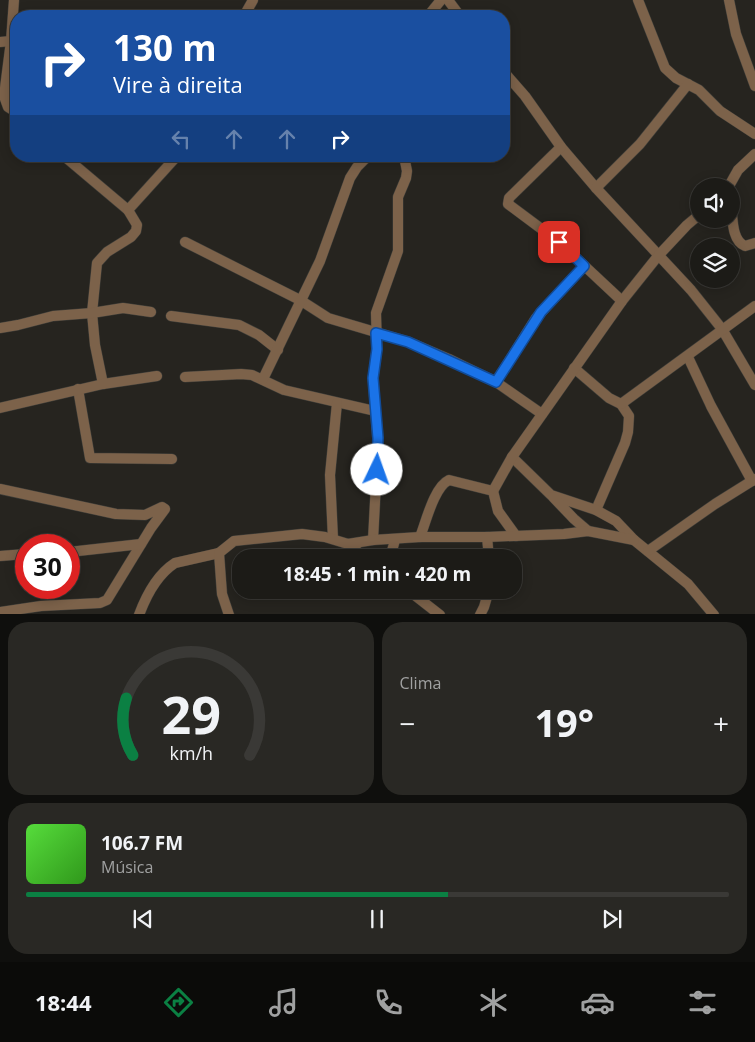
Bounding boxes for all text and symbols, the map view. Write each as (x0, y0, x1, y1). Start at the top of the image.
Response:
text: 130 m (113, 24, 217, 71)
icon: right (30, 30, 95, 95)
text: Vire à direita (113, 69, 243, 99)
icon: left (167, 125, 195, 153)
icon: ahead (220, 125, 248, 153)
icon: ahead (273, 125, 301, 153)
icon: right (326, 125, 354, 153)
map controls (690, 178, 740, 288)
button: sound (690, 178, 740, 228)
pin (538, 221, 580, 263)
icon: arrive (545, 228, 573, 256)
button: layers (690, 238, 740, 288)
position arrow (350, 443, 402, 495)
speed limit sign: 30 (15, 534, 80, 599)
text: 18:45 · 1 min · 420 m (283, 561, 471, 587)
text: Clima (400, 672, 441, 694)
text: 29 (161, 678, 220, 749)
text: 19° (534, 696, 594, 748)
text: − (400, 704, 416, 742)
text: + (713, 704, 729, 742)
text: km/h (169, 741, 212, 765)
text: 106.7 FM (101, 830, 183, 856)
text: Música (101, 856, 153, 878)
icon: previous (129, 905, 157, 933)
icon: pause (363, 905, 391, 933)
icon: next (598, 905, 626, 933)
icon: directions (161, 985, 196, 1020)
icon: music (266, 985, 301, 1020)
icon: phone (371, 985, 406, 1020)
icon: climate (476, 985, 511, 1020)
icon: car (580, 985, 615, 1020)
icon: filters (685, 985, 720, 1020)
text: 18:44 (35, 987, 91, 1017)

